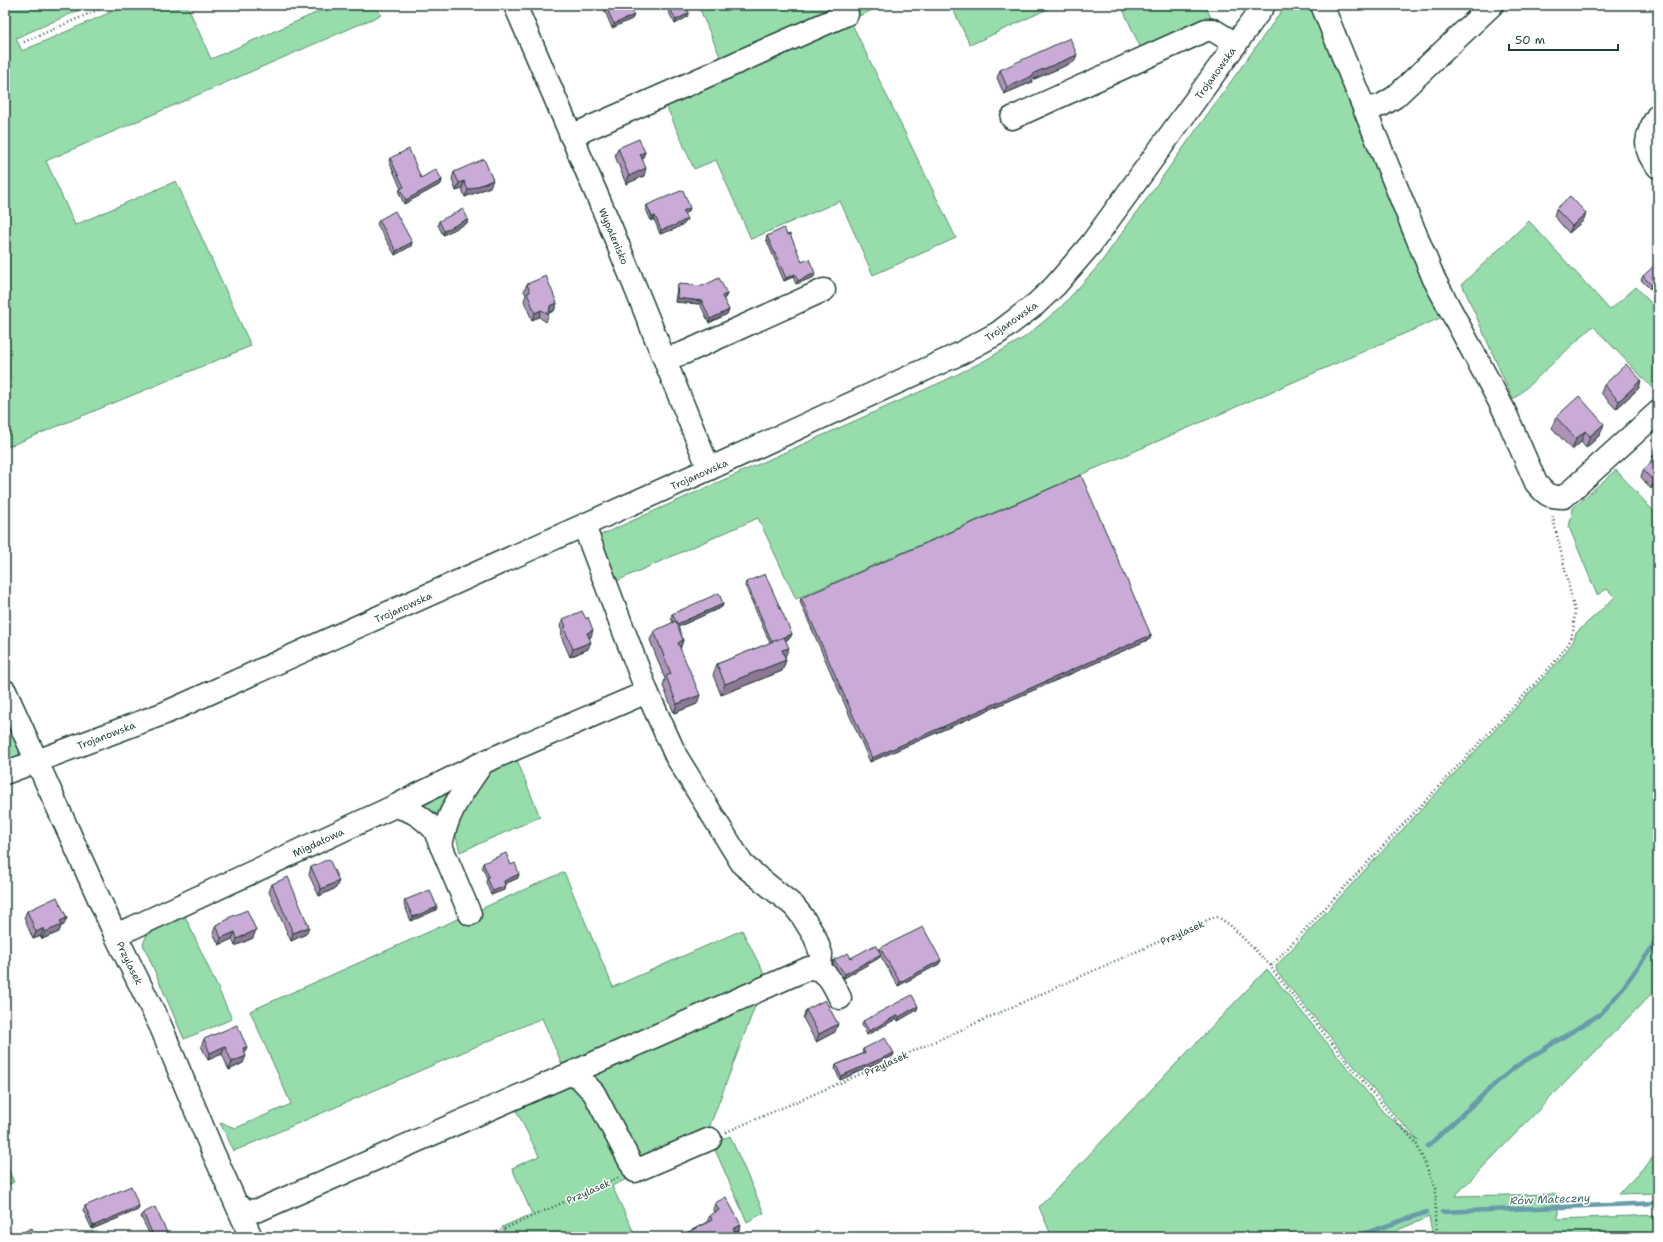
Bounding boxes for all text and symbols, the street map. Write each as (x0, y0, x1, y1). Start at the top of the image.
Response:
scale bar (1509, 26, 1618, 52)
text: 50 m (1515, 32, 1545, 48)
street label: Trojanowska (1192, 44, 1239, 102)
street label: Wypalenisko (596, 206, 631, 266)
street label: Trojanowska (982, 298, 1041, 344)
street label: Trojanowska (669, 456, 731, 493)
street label: Trojanowska (373, 589, 435, 626)
street label: Trojanowska (75, 718, 138, 753)
street label: Migdałowa (291, 825, 347, 860)
street label: Przylasek (1158, 917, 1206, 948)
street label: Przylasek (113, 939, 146, 987)
street label: Przylasek (862, 1048, 910, 1079)
street label: Przylasek (564, 1176, 612, 1207)
water label: Rów Mateczny (1510, 1191, 1590, 1208)

